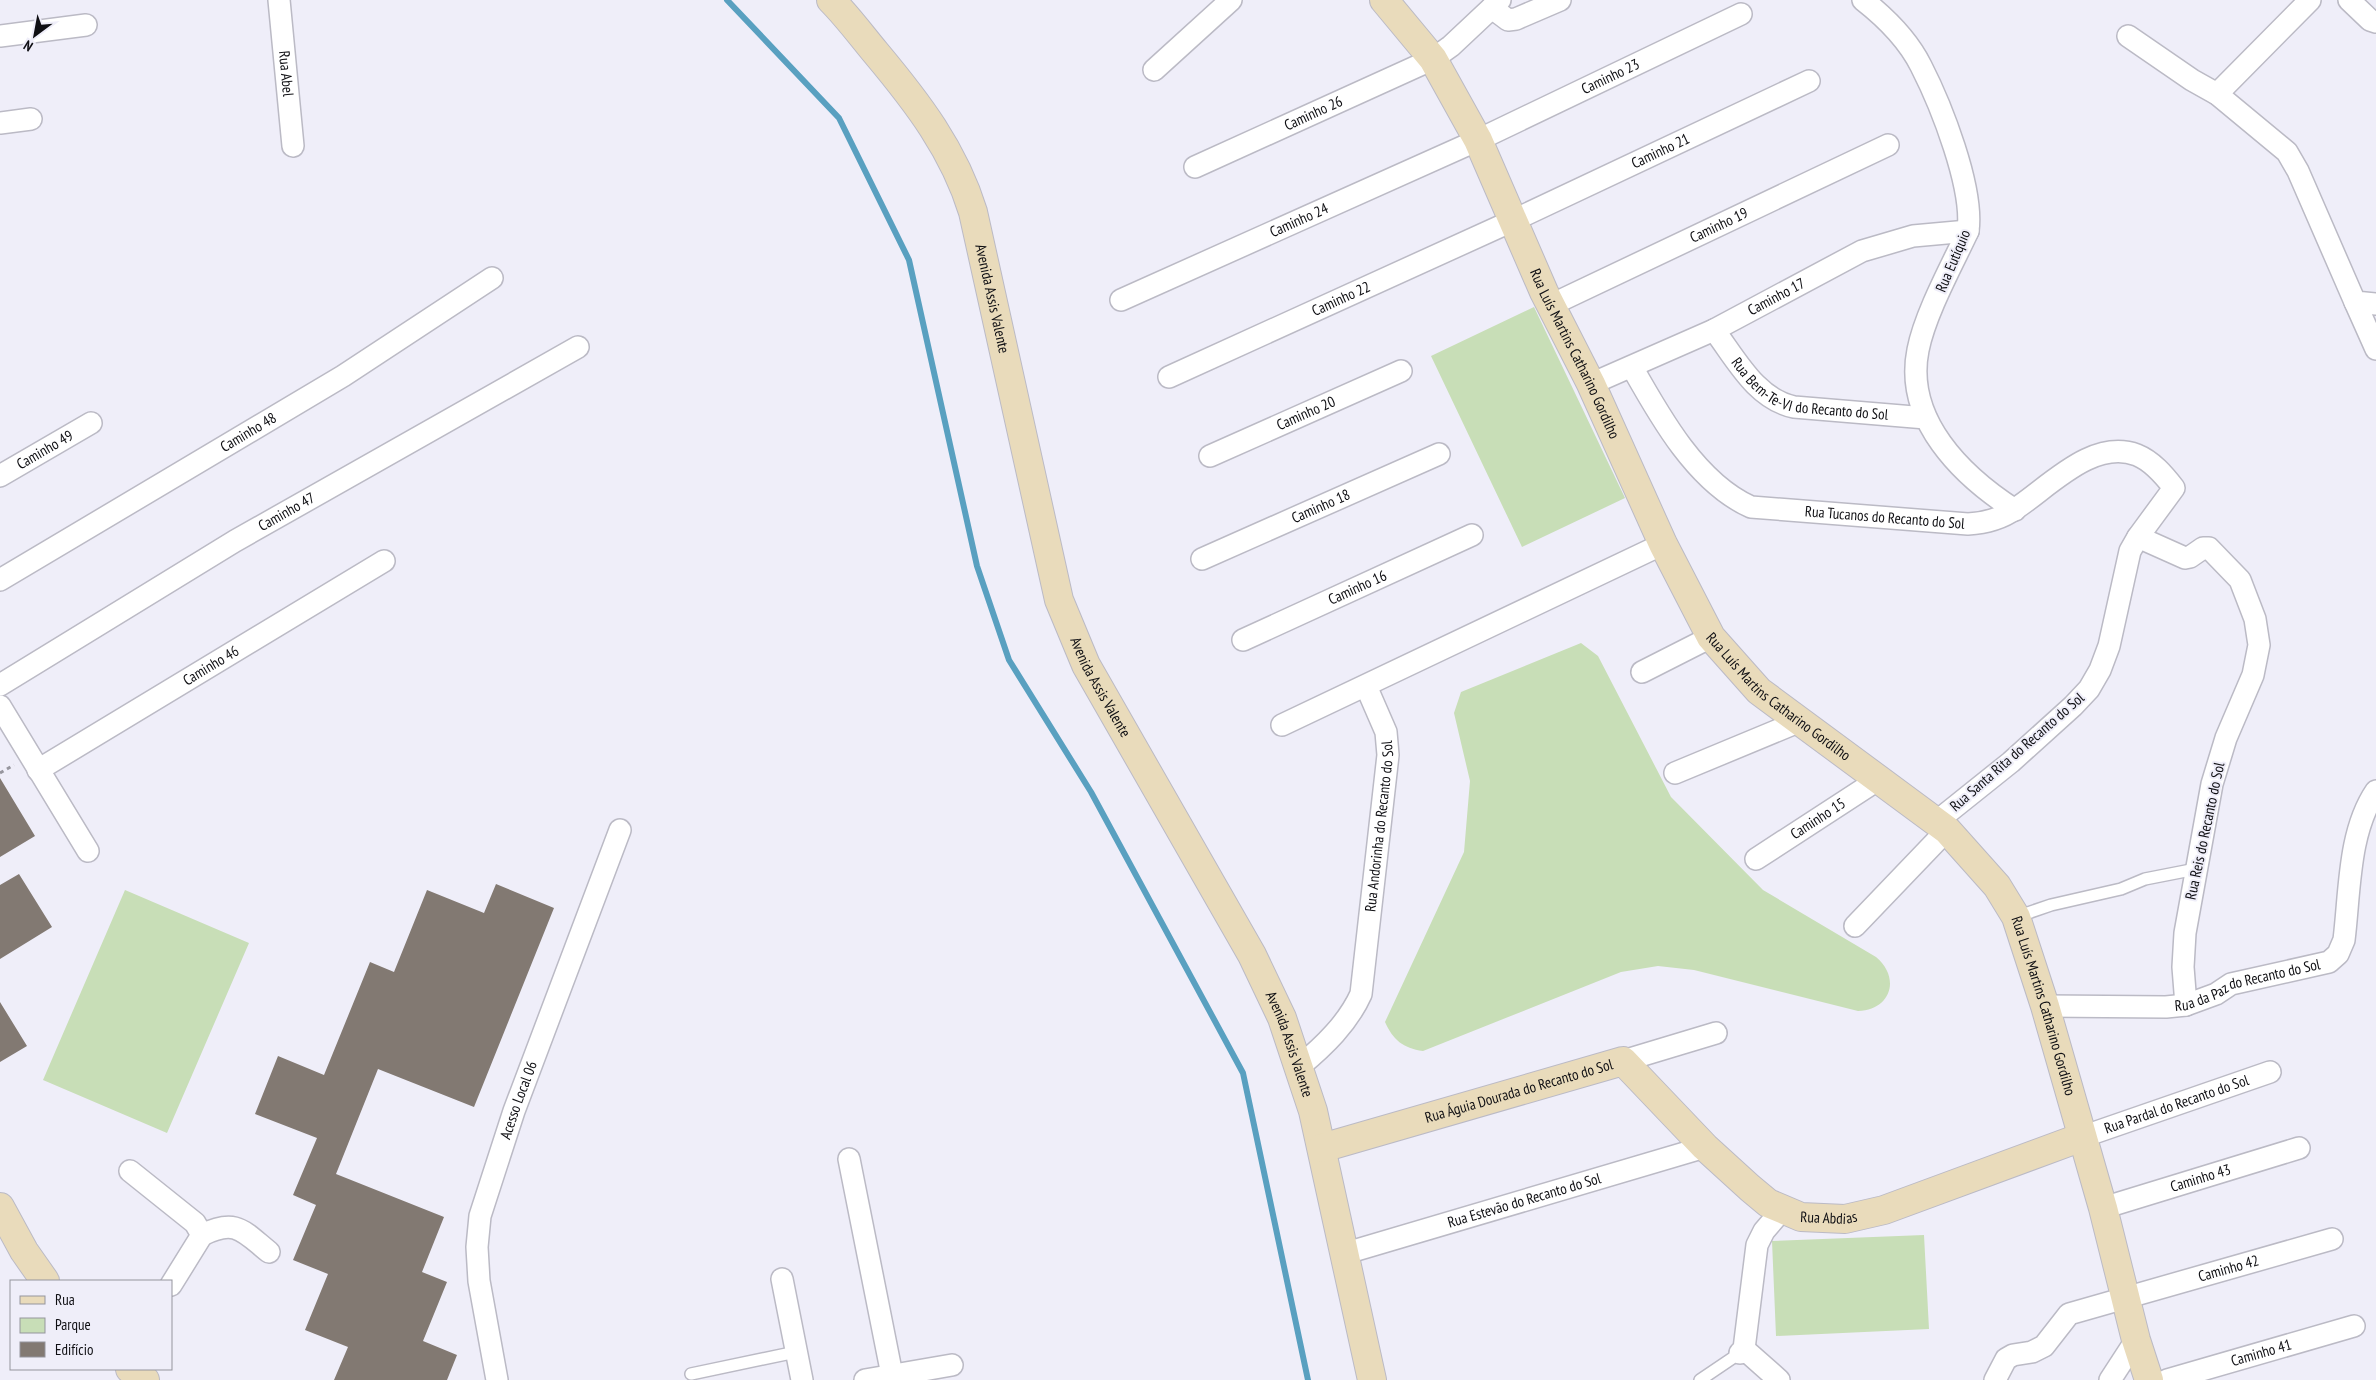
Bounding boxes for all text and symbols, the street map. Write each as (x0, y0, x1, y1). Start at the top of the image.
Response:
north arrow (10, 10, 60, 60)
text: N (20, 36, 36, 56)
street label: Rua Abel (275, 50, 298, 98)
street label: Caminho 23 (1578, 54, 1642, 98)
street label: Caminho 26 (1281, 91, 1346, 134)
street label: Caminho 21 (1628, 129, 1692, 172)
street label: Caminho 24 (1267, 198, 1331, 241)
street label: Caminho 19 (1687, 203, 1751, 247)
street label: Rua Eutíquio (1931, 227, 1974, 295)
street label: Avenida Assis Valente (971, 242, 1014, 355)
street label: Rua Luís Martins Catharino Gordilho (1526, 266, 1624, 442)
street label: Caminho 17 (1744, 273, 1808, 319)
street label: Caminho 22 (1309, 277, 1373, 320)
street label: Rua Bem-Te-VI do Recanto do Sol (1727, 353, 1889, 424)
street label: Caminho 20 (1273, 391, 1338, 434)
street label: Caminho 48 (217, 408, 280, 456)
street label: Caminho 49 (13, 426, 76, 473)
street label: Caminho 18 (1288, 485, 1353, 527)
street label: Caminho 47 (255, 488, 318, 535)
street label: Rua Tucanos do Recanto do Sol (1804, 501, 1966, 533)
street label: Caminho 16 (1325, 565, 1390, 609)
street label: Rua Luís Martins Catharino Gordilho (1702, 628, 1855, 765)
street label: Avenida Assis Valente (1066, 634, 1135, 740)
street label: Caminho 46 (179, 641, 242, 689)
street label: Rua Santa Rita do Recanto do Sol (1946, 688, 2088, 815)
street label: Rua Andorinha do Recanto do Sol (1360, 739, 1397, 913)
street label: Rua Reis do Recanto do Sol (2181, 760, 2228, 901)
street label: Caminho 15 (1787, 793, 1849, 843)
street label: Rua Luís Martins Catharino Gordilho (2007, 914, 2080, 1098)
street label: Rua da Paz do Recanto do Sol (2174, 954, 2322, 1015)
street label: Avenida Assis Valente (1262, 988, 1318, 1099)
street label: Rua Águia Dourada do Recanto do Sol (1423, 1054, 1615, 1127)
street label: Acesso Local 06 (496, 1058, 541, 1141)
street label: Rua Pardal do Recanto do Sol (2102, 1070, 2252, 1138)
street label: Caminho 43 (2168, 1159, 2233, 1196)
street label: Rua Estevão do Recanto do Sol (1445, 1168, 1604, 1232)
street label: Rua Abdias (1800, 1207, 1859, 1228)
street label: Caminho 42 (2196, 1250, 2261, 1286)
legend (10, 1280, 172, 1370)
text: Rua (55, 1290, 75, 1309)
text: Parque (55, 1315, 91, 1334)
street label: Caminho 41 (2229, 1335, 2294, 1370)
text: Edifício (55, 1340, 93, 1359)

